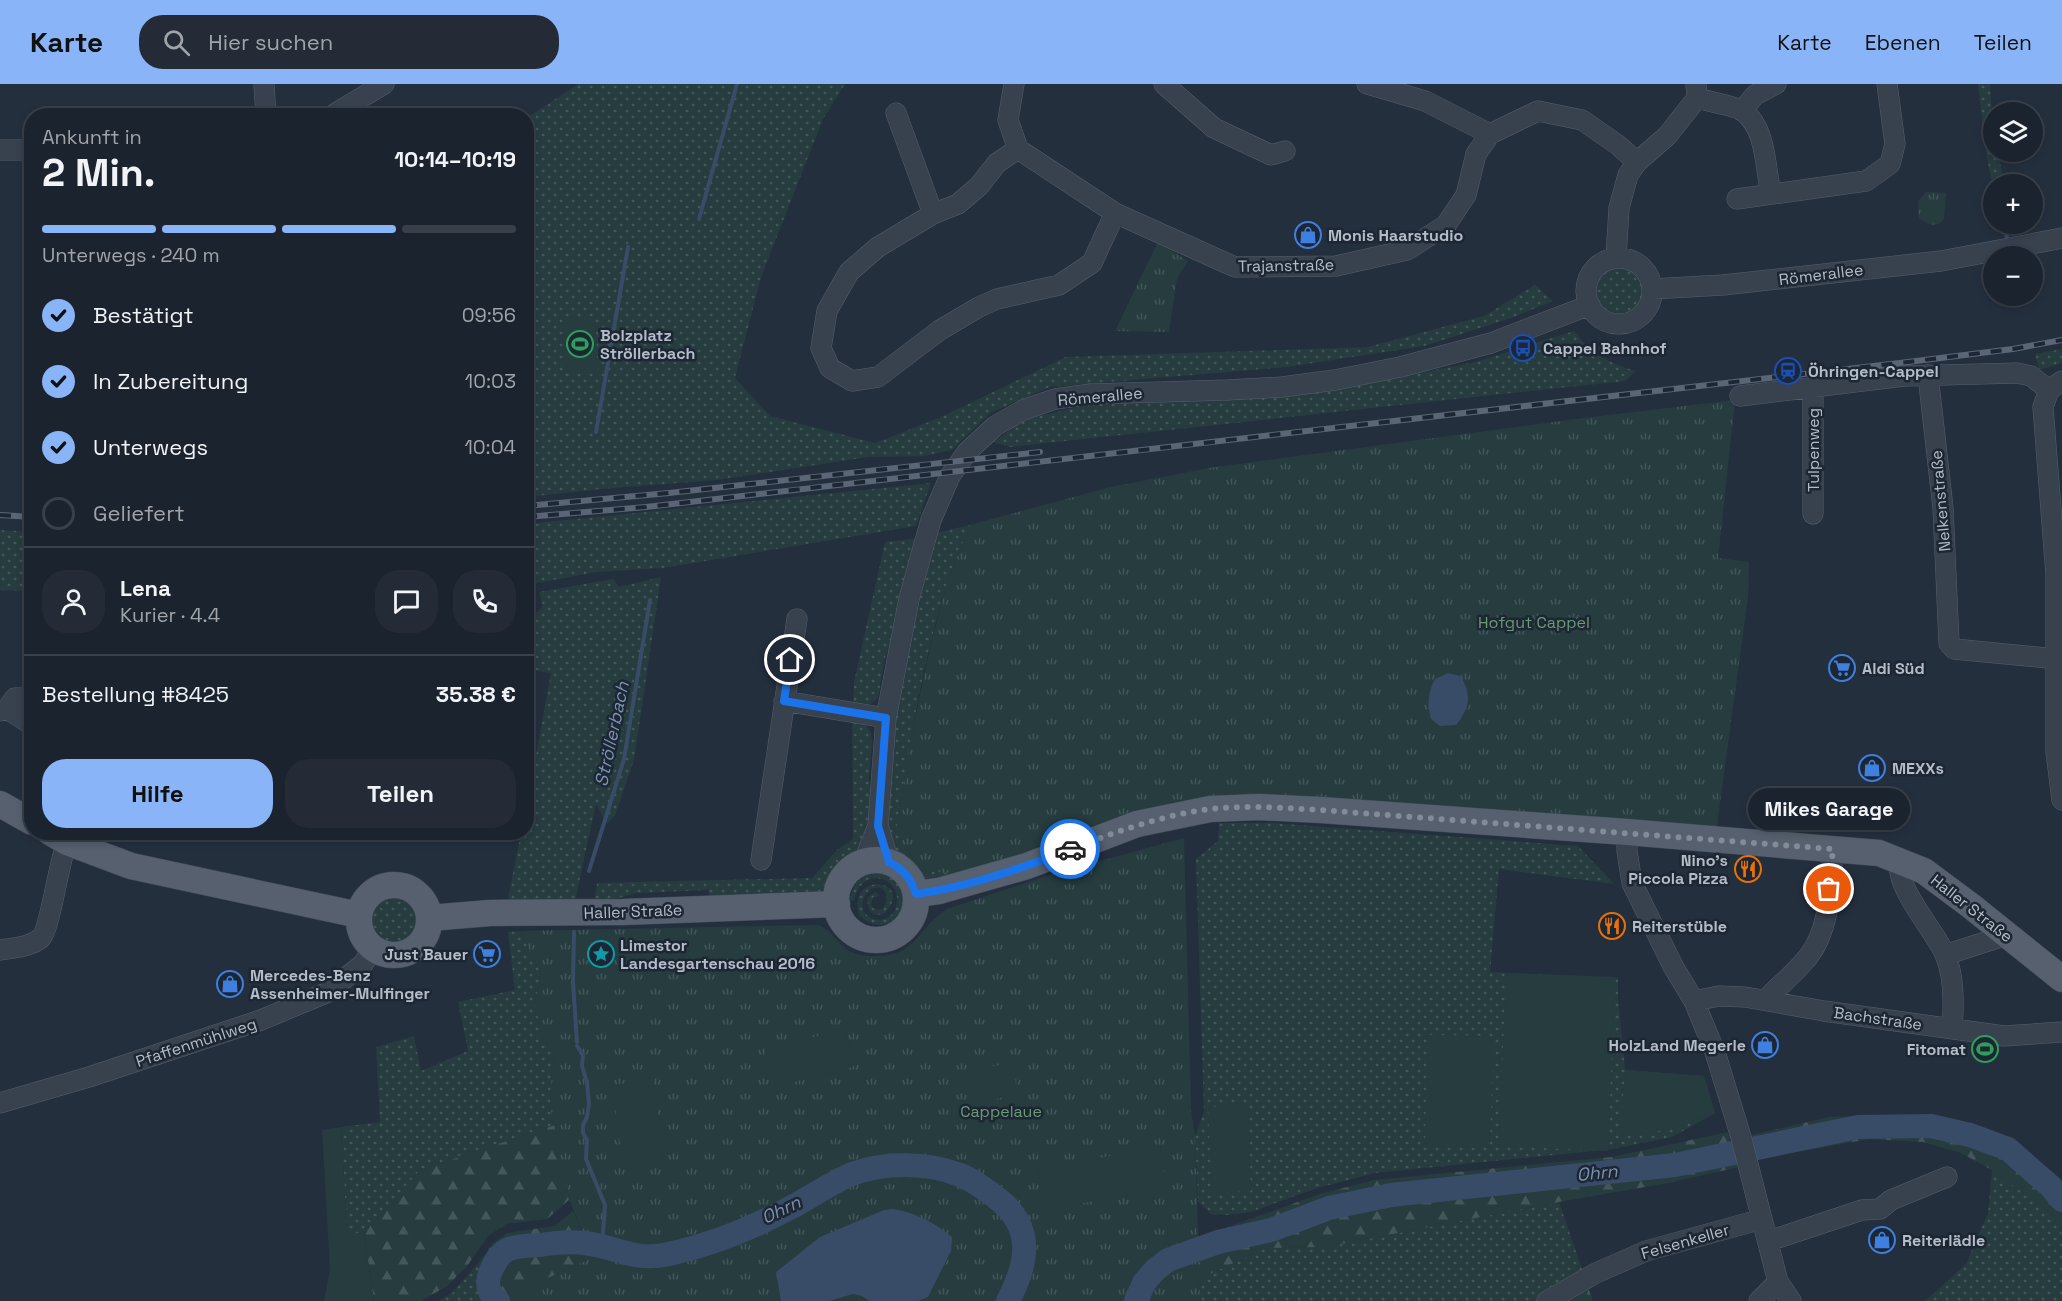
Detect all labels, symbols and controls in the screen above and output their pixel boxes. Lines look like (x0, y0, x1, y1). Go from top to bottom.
search box (139, 15, 559, 69)
text: Karte (30, 24, 103, 60)
icon: search (160, 26, 193, 59)
text: Hier suchen (208, 28, 333, 56)
text: Karte (1777, 29, 1832, 56)
text: Ebenen (1865, 29, 1941, 56)
text: Teilen (1974, 29, 2032, 56)
map controls (1983, 102, 2043, 306)
button: layers (1983, 102, 2043, 162)
text: Ankunft in (42, 124, 142, 150)
text: 10:14–10:19 (394, 145, 516, 173)
text: 2 Min. (42, 148, 156, 197)
button: + (1983, 174, 2043, 234)
shop icon: Monis Haarstudio (1293, 220, 1323, 250)
place label: Monis Haarstudio (1328, 225, 1463, 246)
text: Unterwegs · 240 m (42, 242, 220, 268)
button: − (1983, 246, 2043, 306)
street label: Trajanstraße (1238, 254, 1334, 277)
street label: Römerallee (1778, 259, 1865, 290)
icon: check (42, 299, 75, 332)
text: Bestätigt (93, 301, 194, 329)
text: 09:56 (462, 302, 516, 328)
place label: Bolzplatz Ströllerbach (600, 325, 695, 364)
sports icon: Bolzplatz Ströllerbach (565, 329, 595, 359)
bus stop icon: Cappel Bahnhof (1508, 333, 1538, 363)
place label: Cappel Bahnhof (1543, 338, 1666, 359)
station icon: Öhringen-Cappel (1773, 356, 1803, 386)
place label: Öhringen-Cappel (1808, 361, 1939, 382)
icon: check (42, 365, 75, 398)
text: In Zubereitung (93, 367, 248, 395)
text: 10:03 (465, 368, 516, 394)
street label: Römerallee (1057, 382, 1143, 411)
street label: Tulpenweg (1803, 408, 1824, 492)
icon: check (42, 431, 75, 464)
text: Unterwegs (93, 433, 208, 461)
text: 10:04 (464, 434, 516, 460)
street label: Nelkenstraße (1926, 449, 1955, 552)
text: Geliefert (93, 499, 185, 527)
button: person (42, 570, 105, 633)
button: chat (375, 570, 438, 633)
button: phone (453, 570, 516, 633)
text: Lena (120, 574, 171, 602)
text: Kurier · 4.4 (120, 602, 220, 628)
park label: Hofgut Cappel (1478, 612, 1590, 633)
pin (764, 634, 815, 685)
icon: home (773, 643, 806, 676)
supermarket icon: Aldi Süd (1827, 653, 1857, 683)
place label: Aldi Süd (1862, 658, 1925, 679)
water label: Ströllerbach (589, 678, 634, 788)
text: Bestellung #8425 (42, 680, 229, 708)
text: 35.38 € (436, 680, 516, 708)
shop icon: MEXXs (1857, 753, 1887, 783)
place label: MEXXs (1892, 758, 1944, 779)
button: Hilfe (42, 759, 273, 828)
button: Teilen (285, 759, 516, 828)
callout: Mikes Garage (1748, 787, 1910, 829)
text: Mikes Garage (1765, 796, 1893, 822)
courier (1040, 819, 1100, 879)
icon: car (1054, 833, 1087, 866)
place label: Nino's Piccola Pizza (1628, 850, 1728, 889)
restaurant icon: Nino's Piccola Pizza (1733, 854, 1763, 884)
pin (1803, 863, 1854, 914)
street label: Haller Straße (1926, 870, 2017, 947)
icon: bag (1812, 872, 1845, 905)
street label: Haller Straße (583, 899, 683, 924)
restaurant icon: Reiterstüble (1597, 911, 1627, 941)
place label: Reiterstüble (1632, 916, 1727, 937)
place label: Limestor Landesgartenschau 2016 (620, 935, 815, 974)
supermarket icon: Just Bauer (472, 939, 502, 969)
place icon: Limestor Landesgartenschau 2016 (586, 939, 616, 969)
place label: Just Bauer (384, 944, 468, 965)
place label: Mercedes-Benz Assenheimer-Mulfinger (250, 965, 430, 1004)
shop icon: Mercedes-Benz Assenheimer-Mulfinger (215, 969, 245, 999)
street label: Bachstraße (1832, 1002, 1923, 1035)
street label: Pfaffenmühlweg (133, 1013, 259, 1072)
shop icon: HolzLand Megerle (1750, 1030, 1780, 1060)
sports icon: Fitomat (1970, 1034, 2000, 1064)
place label: HolzLand Megerle (1609, 1035, 1746, 1056)
place label: Fitomat (1907, 1039, 1966, 1060)
park label: Cappelaue (960, 1101, 1042, 1122)
water label: Ohrn (1575, 1159, 1619, 1186)
water label: Ohrn (757, 1190, 805, 1229)
street label: Felsenkeller (1639, 1219, 1732, 1264)
shop icon: Reiterlädle (1867, 1225, 1897, 1255)
place label: Reiterlädle (1902, 1230, 1985, 1251)

